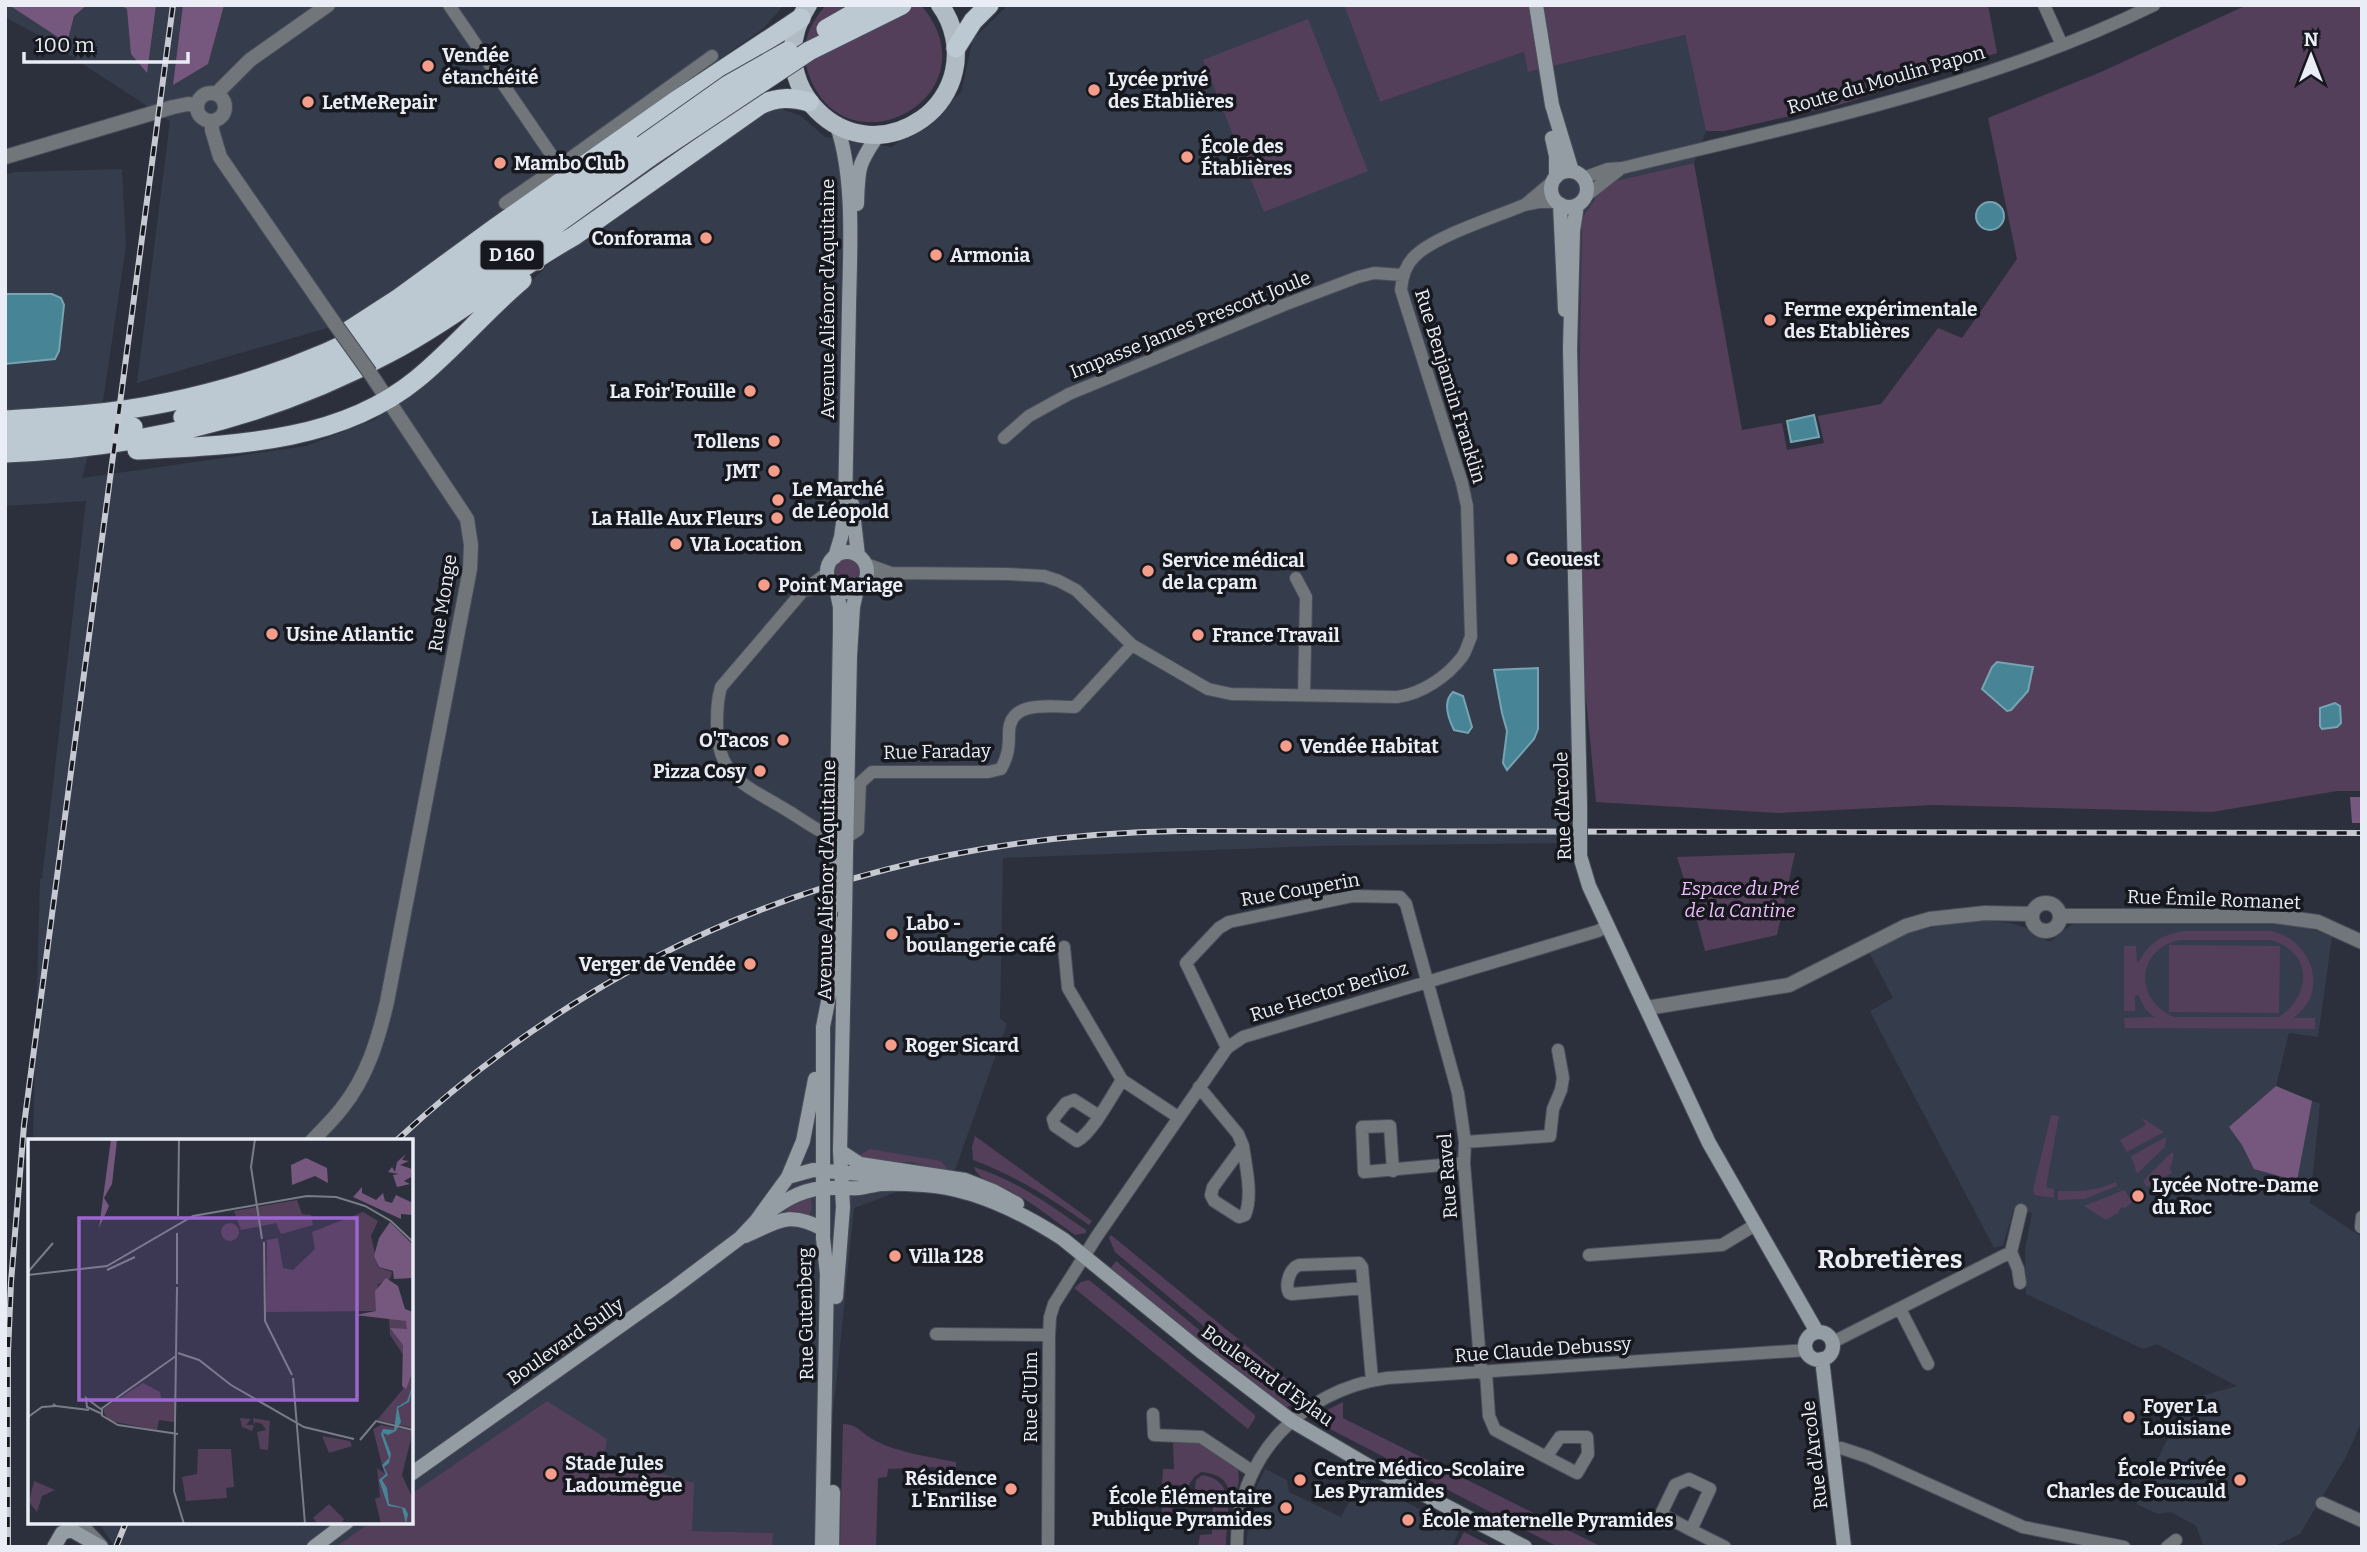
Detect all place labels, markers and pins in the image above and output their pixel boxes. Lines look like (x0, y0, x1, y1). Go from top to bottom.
place label: Vendée étanchéité (442, 44, 539, 89)
marker: Vendée étanchéité (420, 58, 436, 74)
place label: Lycée privé des Etablières (1108, 68, 1234, 113)
marker: Lycée privé des Etablières (1086, 82, 1102, 98)
place label: LetMeRepair (322, 91, 437, 114)
marker: LetMeRepair (300, 94, 316, 110)
place label: École des Établières (1201, 133, 1292, 180)
marker: École des Établières (1179, 149, 1195, 165)
place label: Mambo Club (514, 152, 625, 175)
marker: Mambo Club (492, 155, 508, 171)
place label: Conforama (591, 227, 692, 250)
marker: Conforama (698, 230, 714, 246)
place label: Armonia (950, 244, 1030, 267)
marker: Armonia (928, 247, 944, 263)
place label: Ferme expérimentale des Etablières (1784, 298, 1978, 343)
marker: Ferme expérimentale des Etablières (1762, 312, 1778, 328)
place label: La Foir'Fouille (610, 380, 736, 403)
marker: La Foir'Fouille (742, 383, 758, 399)
place label: Tollens (694, 430, 760, 453)
marker: Tollens (766, 433, 782, 449)
place label: JMT (725, 460, 760, 483)
marker: JMT (766, 463, 782, 479)
place label: Le Marché de Léopold (792, 478, 890, 523)
marker: Le Marché de Léopold (770, 492, 786, 508)
place label: La Halle Aux Fleurs (591, 507, 763, 530)
marker: La Halle Aux Fleurs (769, 510, 785, 526)
place label: VIa Location (690, 533, 803, 556)
marker: VIa Location (668, 536, 684, 552)
place label: Geouest (1526, 548, 1601, 571)
place label: Service médical de la cpam (1162, 549, 1305, 594)
marker: Geouest (1504, 551, 1520, 567)
marker: Service médical de la cpam (1140, 563, 1156, 579)
place label: Point Mariage (778, 574, 903, 597)
marker: Point Mariage (756, 577, 772, 593)
place label: Usine Atlantic (286, 623, 414, 646)
place label: France Travail (1212, 624, 1340, 647)
marker: Usine Atlantic (264, 626, 280, 642)
marker: France Travail (1190, 627, 1206, 643)
place label: O'Tacos (699, 729, 769, 752)
marker: O'Tacos (775, 732, 791, 748)
place label: Vendée Habitat (1300, 735, 1439, 758)
marker: Vendée Habitat (1278, 738, 1294, 754)
place label: Pizza Cosy (653, 760, 746, 783)
marker: Pizza Cosy (752, 763, 768, 779)
place label: Labo - boulangerie café (906, 912, 1056, 957)
marker: Labo - boulangerie café (884, 926, 900, 942)
place label: Verger de Vendée (579, 953, 736, 976)
marker: Verger de Vendée (742, 956, 758, 972)
place label: Roger Sicard (905, 1034, 1019, 1057)
marker: Roger Sicard (883, 1037, 899, 1053)
place label: Lycée Notre-Dame du Roc (2152, 1174, 2319, 1219)
marker: Lycée Notre-Dame du Roc (2130, 1188, 2146, 1204)
place label: Villa 128 (909, 1245, 984, 1268)
marker: Villa 128 (887, 1248, 903, 1264)
place label: Foyer La Louisiane (2143, 1395, 2231, 1440)
marker: Foyer La Louisiane (2121, 1409, 2137, 1425)
place label: Stade Jules Ladoumègue (565, 1452, 683, 1497)
place label: École Privée Charles de Foucauld (2046, 1456, 2227, 1503)
place label: Centre Médico-Scolaire Les Pyramides (1314, 1458, 1525, 1503)
marker: Stade Jules Ladoumègue (543, 1466, 559, 1482)
place label: Résidence L'Enrilise (905, 1467, 997, 1512)
marker: Centre Médico-Scolaire Les Pyramides (1292, 1472, 1308, 1488)
marker: École Privée Charles de Foucauld (2232, 1472, 2248, 1488)
marker: Résidence L'Enrilise (1003, 1481, 1019, 1497)
place label: École Élémentaire Publique Pyramides (1092, 1484, 1272, 1531)
marker: École Élémentaire Publique Pyramides (1278, 1500, 1294, 1516)
place label: École maternelle Pyramides (1422, 1507, 1674, 1532)
marker: École maternelle Pyramides (1400, 1512, 1416, 1528)

